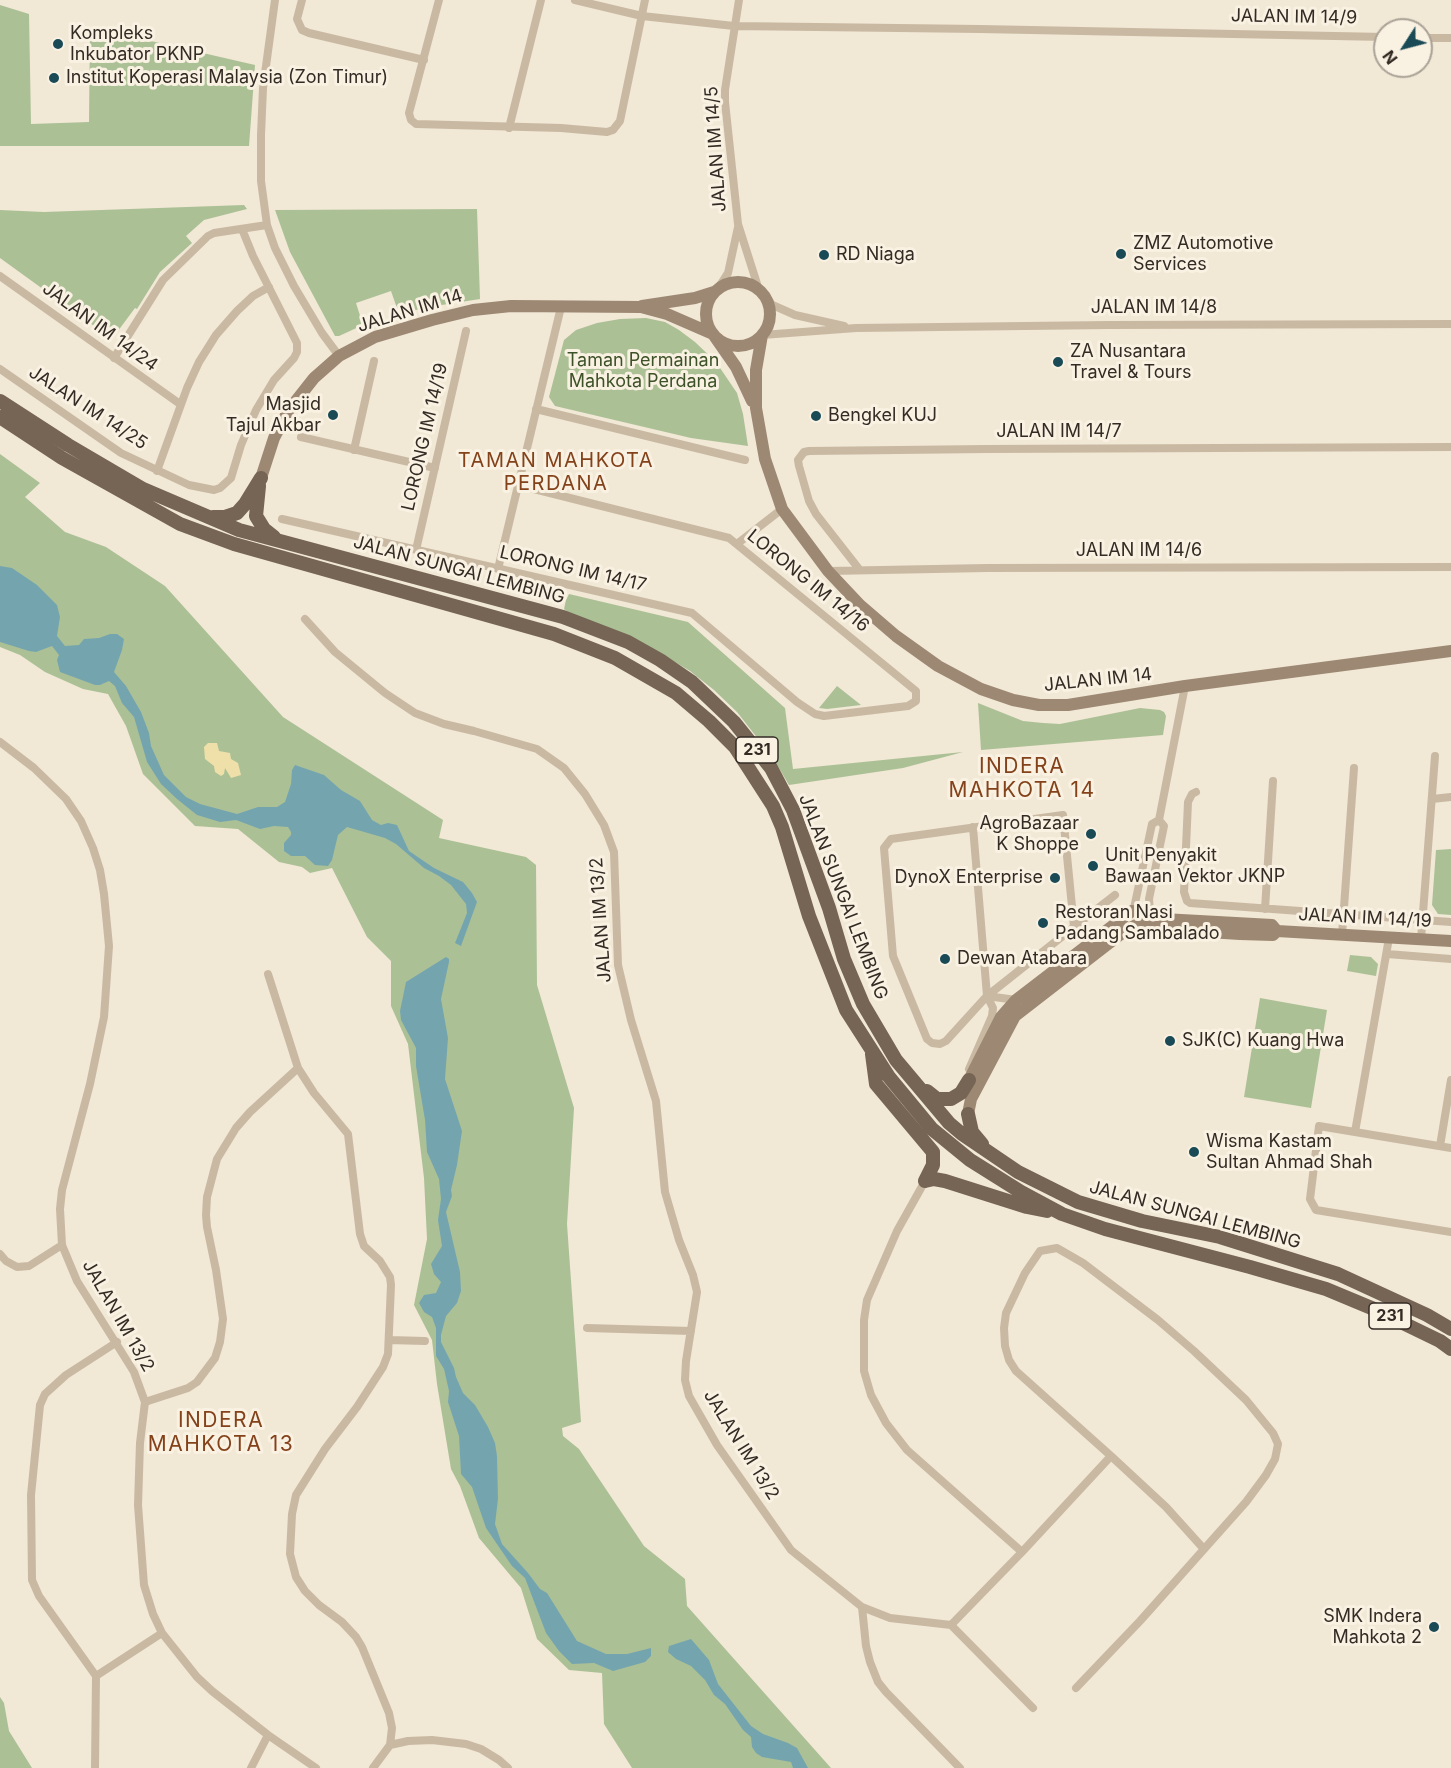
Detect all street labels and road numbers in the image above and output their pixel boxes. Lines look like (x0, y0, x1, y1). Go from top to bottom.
street label: JALAN IM 14/9 (1231, 5, 1357, 29)
street label: JALAN IM 14/5 (701, 85, 731, 213)
street label: JALAN IM 14/24 (38, 278, 162, 376)
street label: JALAN IM 14 (355, 285, 465, 337)
street label: JALAN IM 14/8 (1091, 297, 1217, 319)
street label: LORONG IM 14/19 (398, 361, 452, 513)
street label: JALAN IM 14/25 (25, 362, 151, 454)
street label: JALAN IM 14/7 (996, 421, 1122, 443)
street label: LORONG IM 14/16 (743, 525, 873, 637)
street label: JALAN SUNGAI LEMBING (351, 531, 567, 609)
street label: JALAN IM 14/6 (1076, 540, 1202, 562)
street label: LORONG IM 14/17 (498, 542, 648, 596)
street label: JALAN IM 14 (1043, 664, 1153, 696)
road number: 231 (736, 737, 778, 763)
street label: JALAN SUNGAI LEMBING (794, 791, 892, 1003)
street label: JALAN IM 13/2 (586, 857, 616, 983)
street label: JALAN IM 14/19 (1298, 904, 1432, 932)
street label: JALAN SUNGAI LEMBING (1087, 1176, 1303, 1254)
street label: JALAN IM 13/2 (77, 1256, 159, 1376)
road number: 231 (1369, 1303, 1411, 1329)
street label: JALAN IM 13/2 (699, 1386, 783, 1504)

